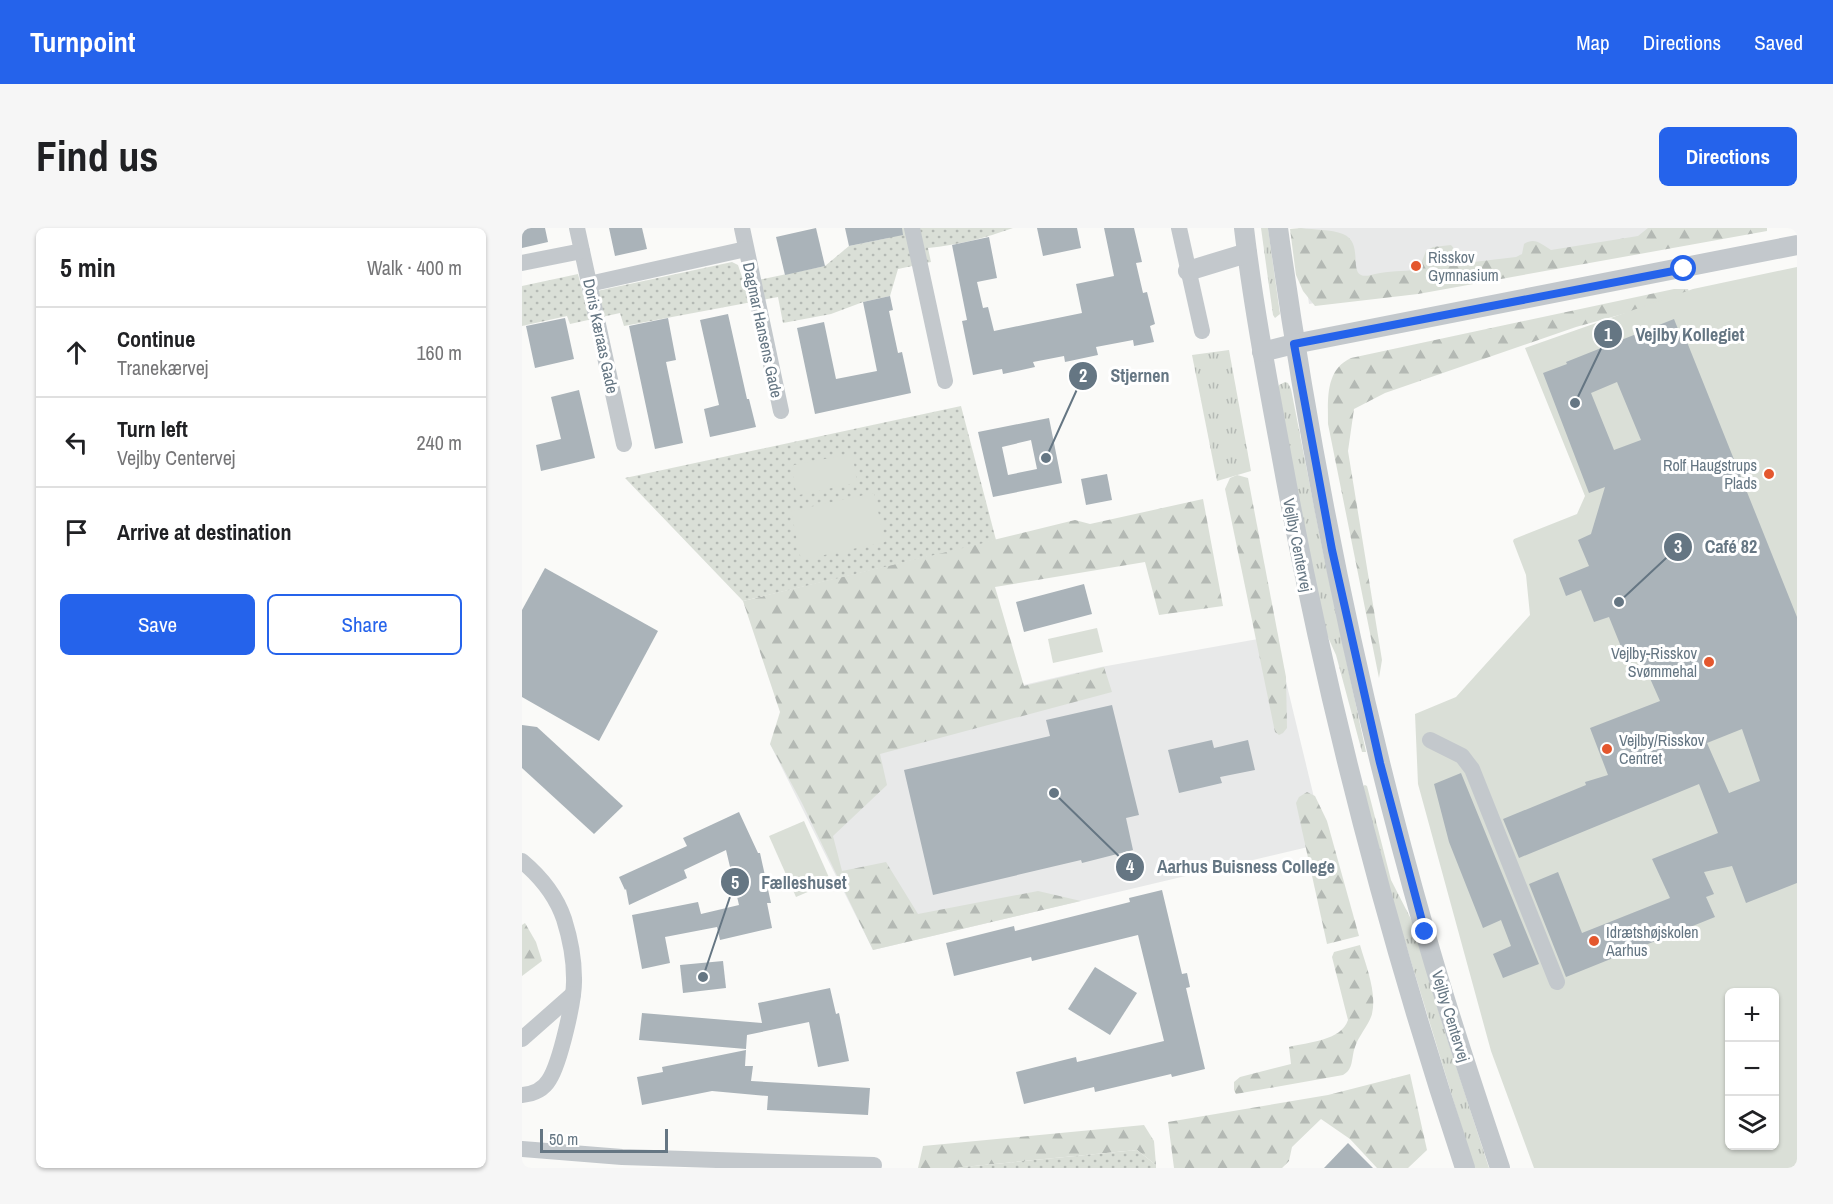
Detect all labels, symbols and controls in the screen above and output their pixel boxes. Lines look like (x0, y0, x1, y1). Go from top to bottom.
text: Turnpoint (30, 23, 135, 61)
text: Map (1576, 28, 1610, 57)
text: Directions (1643, 28, 1721, 57)
text: Saved (1754, 28, 1803, 57)
button: Directions (1659, 127, 1797, 186)
text: Find us (36, 128, 158, 184)
place label: Risskov Gymnasium (1428, 246, 1499, 286)
text: 5 min (60, 250, 116, 285)
text: Walk · 400 m (367, 254, 462, 281)
route start (1670, 255, 1696, 281)
marker: Risskov Gymnasium (1409, 259, 1423, 273)
street label: Dagmar Hansens Gade (738, 260, 788, 400)
street label: Doris Kæraas Gade (578, 277, 624, 395)
callout: Vejlby Kollegiet (1593, 316, 1756, 352)
text: 1 (1604, 322, 1613, 347)
text: Vejlby Kollegiet (1636, 322, 1745, 347)
text: Continue (117, 324, 195, 354)
icon: ahead (60, 336, 93, 369)
text: 160 m (416, 339, 462, 366)
text: Tranekærvej (117, 354, 208, 381)
callout: Stjernen (1068, 358, 1181, 394)
text: 2 (1079, 363, 1087, 388)
text: Stjernen (1110, 363, 1170, 388)
text: Turn left (117, 414, 188, 444)
icon: left (60, 426, 93, 459)
text: 240 m (416, 429, 462, 456)
text: Vejlby Centervej (117, 444, 236, 471)
place label: Rolf Haugstrups Plads (1663, 454, 1757, 494)
marker: Rolf Haugstrups Plads (1762, 467, 1776, 481)
street label: Vejlby Centervej (1278, 496, 1318, 594)
icon: arrive (60, 516, 93, 549)
text: Arrive at destination (117, 517, 291, 547)
callout: Café 82 (1663, 529, 1769, 565)
text: 3 (1674, 534, 1682, 559)
text: Café 82 (1705, 534, 1757, 559)
button: Save (60, 594, 255, 655)
button: Share (267, 594, 462, 655)
place label: Vejlby-Risskov Svømmehal (1611, 642, 1697, 682)
marker: Vejlby-Risskov Svømmehal (1702, 655, 1716, 669)
place label: Vejlby/Risskov Centret (1619, 729, 1705, 769)
marker: Vejlby/Risskov Centret (1600, 742, 1614, 756)
callout: Aarhus Buisness College (1115, 849, 1347, 885)
text: 4 (1126, 854, 1135, 879)
text: Aarhus Buisness College (1157, 854, 1335, 879)
callout: Fælleshuset (720, 864, 859, 900)
text: 5 (731, 870, 739, 895)
text: Fælleshuset (761, 870, 847, 895)
route end (1411, 918, 1437, 944)
place label: Idrætshøjskolen Aarhus (1605, 921, 1699, 961)
marker: Idrætshøjskolen Aarhus (1587, 934, 1601, 948)
street label: Vejlby Centervej (1427, 967, 1475, 1065)
map controls (1725, 988, 1779, 1150)
button: + (1725, 988, 1779, 1042)
button: − (1725, 1042, 1779, 1096)
button: layers (1725, 1096, 1779, 1150)
scale bar (540, 1126, 668, 1154)
text: 50 m (549, 1128, 578, 1150)

